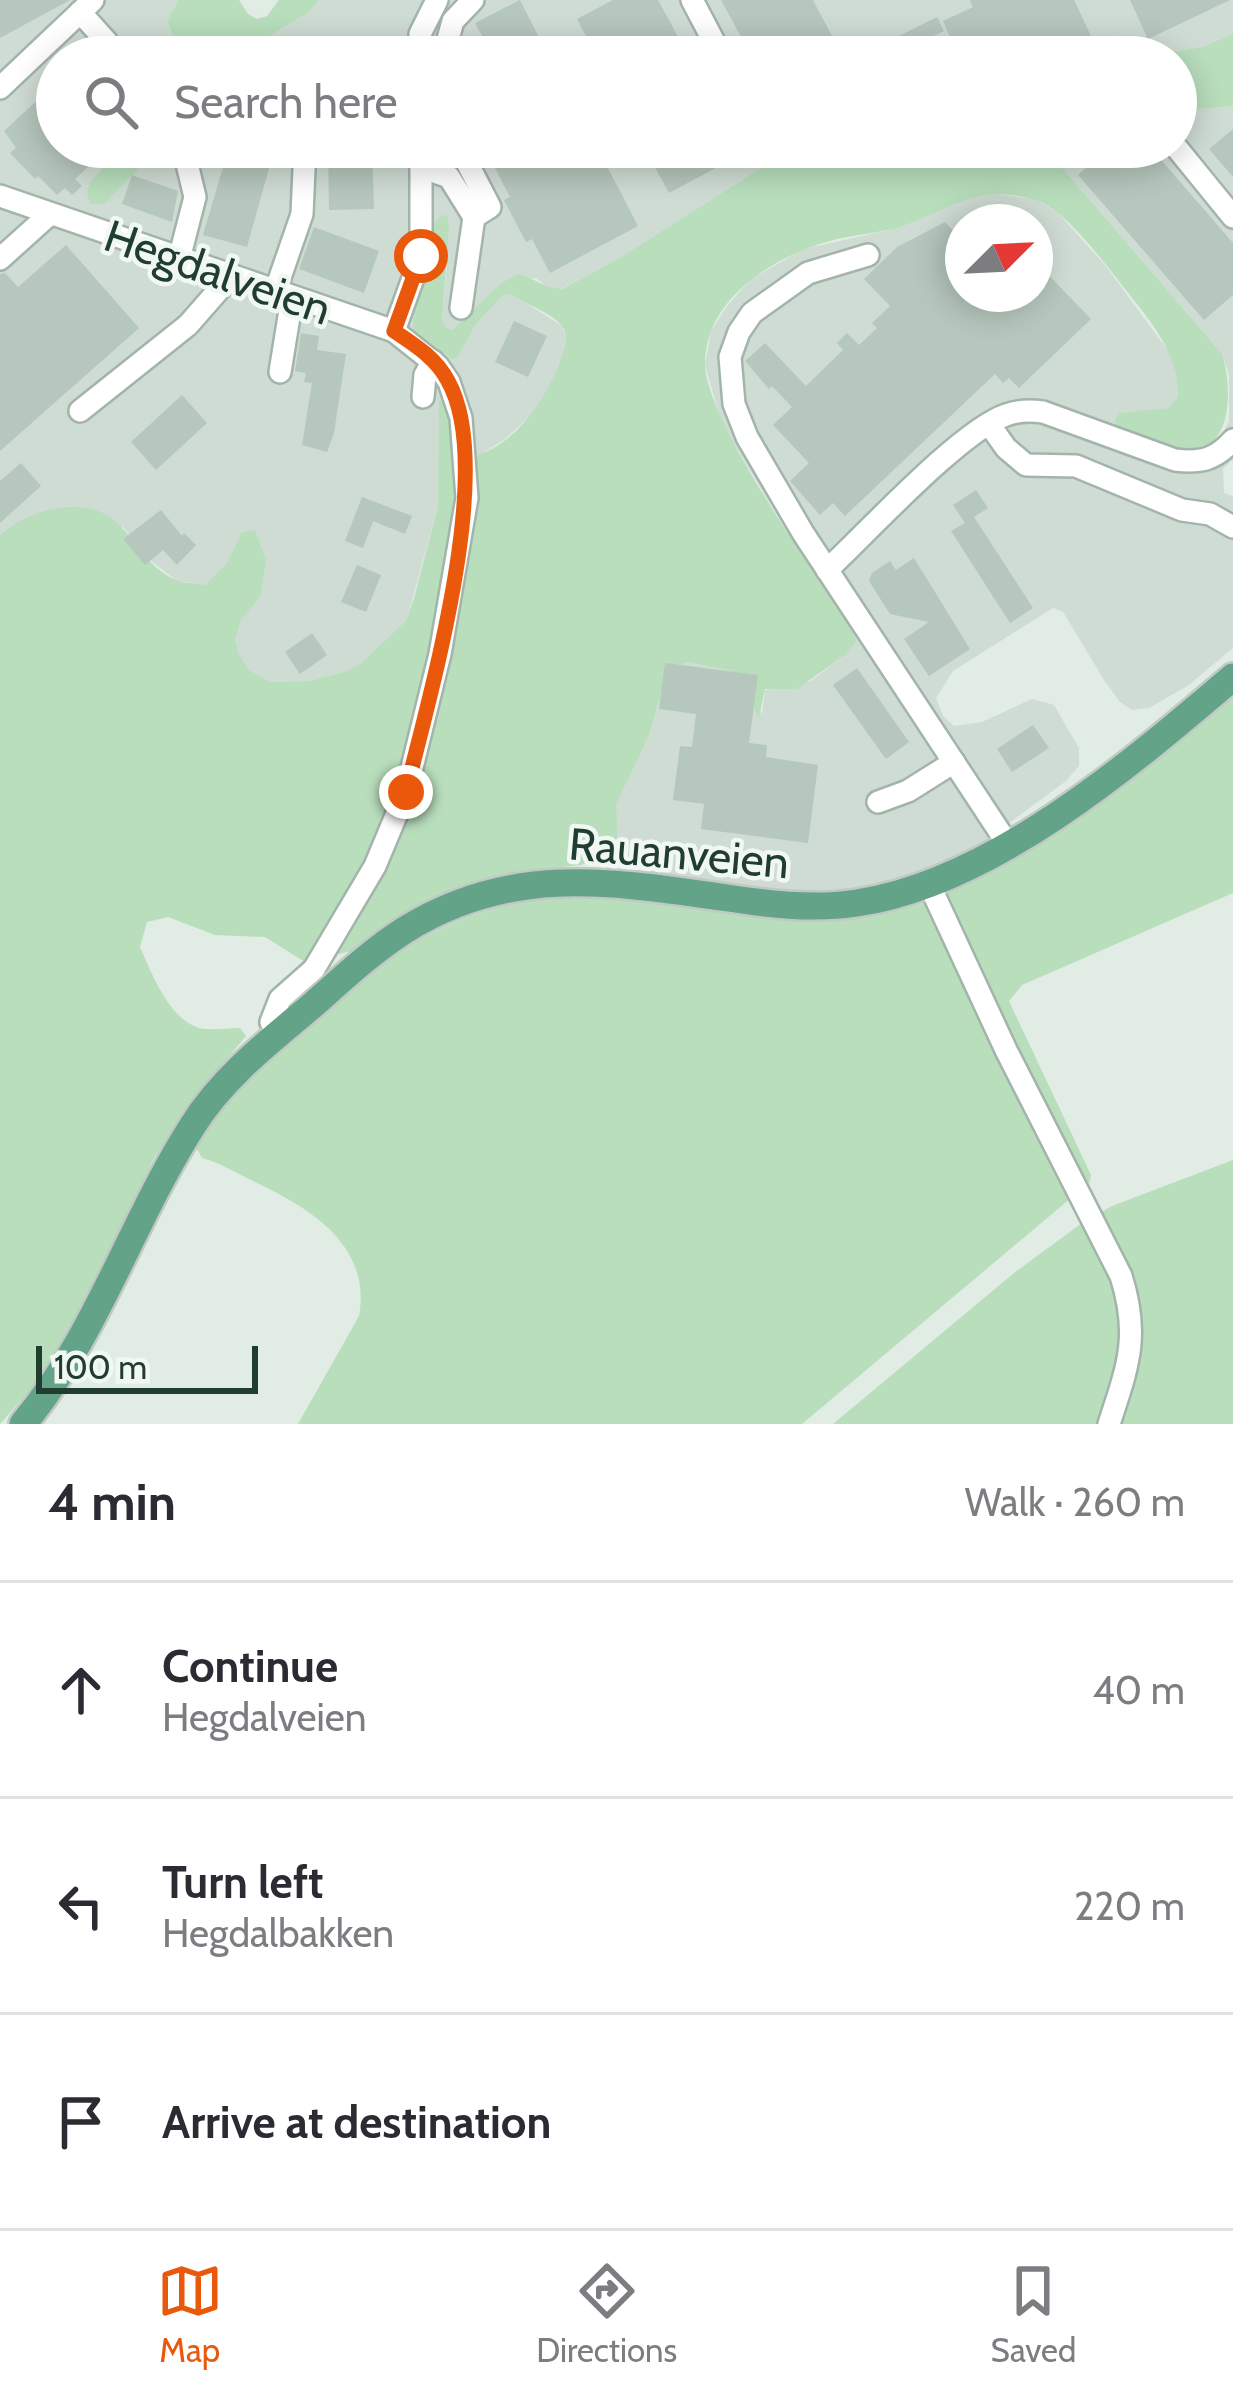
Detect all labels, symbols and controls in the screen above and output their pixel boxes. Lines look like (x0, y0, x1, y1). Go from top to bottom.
search box (36, 36, 1197, 168)
icon: search (78, 69, 144, 135)
text: Search here (174, 75, 398, 129)
north arrow (945, 204, 1053, 312)
street label: Hegdalveien (98, 208, 338, 336)
route start (394, 229, 448, 283)
route end (379, 765, 433, 819)
street label: Rauanveien (567, 816, 791, 890)
scale bar (36, 1340, 258, 1393)
text: 100 m (54, 1347, 147, 1387)
text: 4 min (48, 1471, 176, 1533)
text: Walk · 260 m (965, 1478, 1185, 1526)
text: Continue (162, 1639, 338, 1693)
icon: ahead (48, 1657, 114, 1723)
text: 40 m (1092, 1666, 1185, 1714)
text: Hegdalveien (162, 1693, 367, 1741)
text: Turn left (162, 1855, 324, 1909)
icon: left (48, 1873, 114, 1939)
text: 220 m (1074, 1882, 1185, 1930)
text: Hegdalbakken (162, 1909, 394, 1957)
icon: arrive (48, 2089, 114, 2155)
text: Arrive at destination (162, 2095, 551, 2149)
tab: Map (157, 2258, 223, 2370)
tab: Directions (536, 2258, 677, 2370)
tab: Saved (991, 2258, 1076, 2370)

